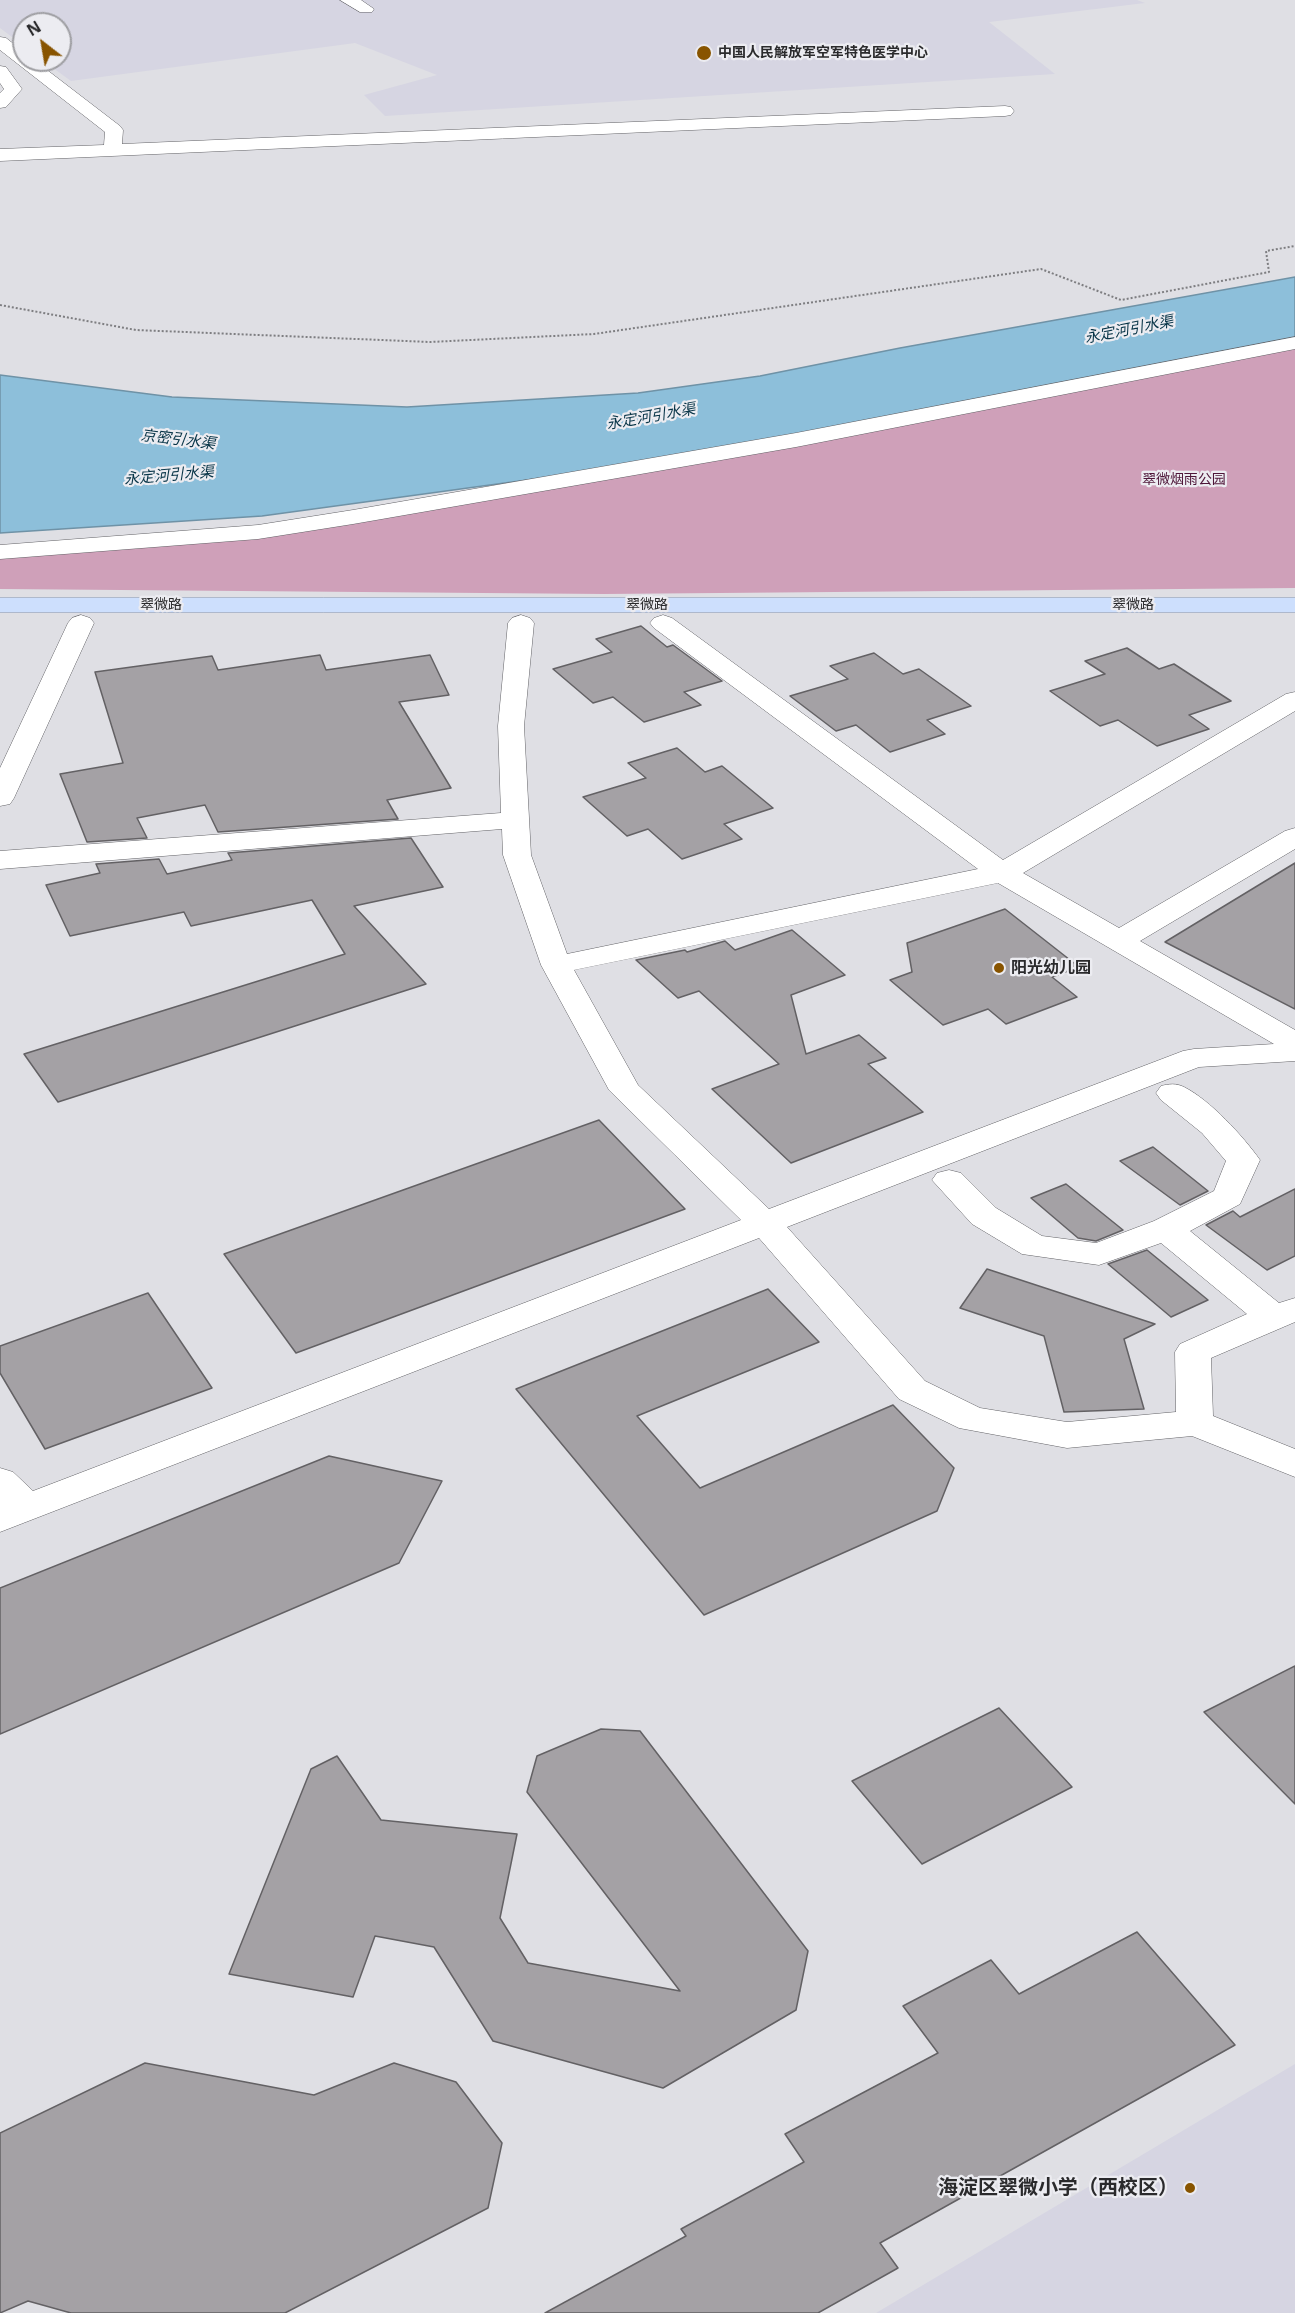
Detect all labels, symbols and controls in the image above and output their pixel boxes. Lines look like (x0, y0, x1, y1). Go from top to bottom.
north arrow (12, 12, 72, 72)
text: N (23, 16, 45, 41)
marker: 中国人民解放军空军特色医学中心 (695, 44, 713, 62)
place label: 中国人民解放军空军特色医学中心 (718, 45, 928, 61)
water label: 永定河引水渠 (1083, 313, 1175, 347)
water label: 永定河引水渠 (605, 400, 697, 434)
water label: 京密引水渠 (140, 426, 216, 454)
water label: 永定河引水渠 (123, 463, 215, 489)
park label: 翠微烟雨公园 (1142, 472, 1226, 488)
street label: 翠微路 (140, 597, 182, 613)
street label: 翠微路 (626, 597, 668, 613)
street label: 翠微路 (1112, 597, 1154, 613)
place label: 阳光幼儿园 (1011, 958, 1091, 978)
marker: 阳光幼儿园 (992, 961, 1006, 975)
place label: 海淀区翠微小学（西校区） (938, 2176, 1178, 2200)
marker: 海淀区翠微小学（西校区） (1183, 2181, 1197, 2195)

